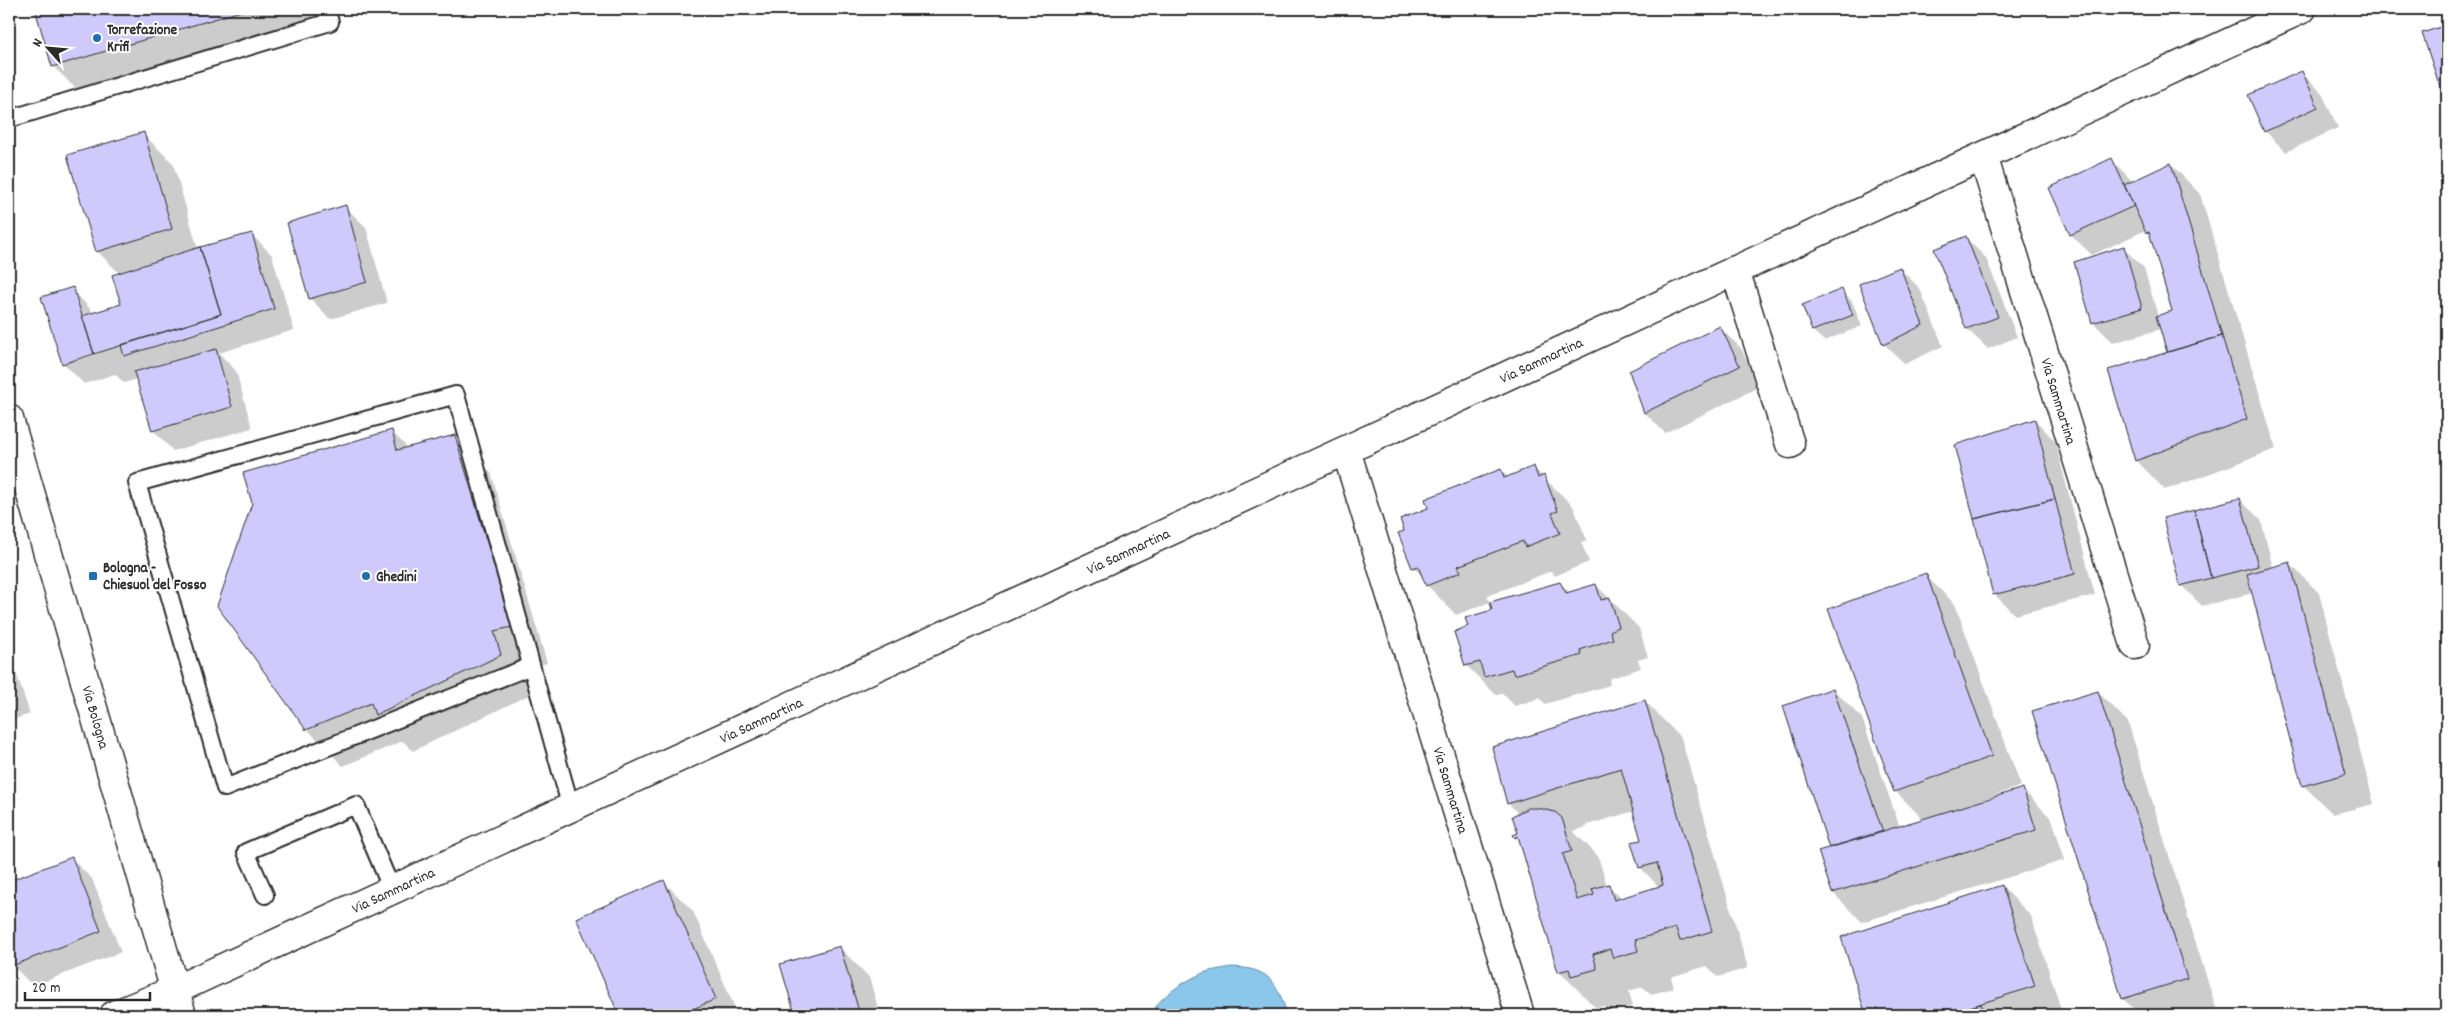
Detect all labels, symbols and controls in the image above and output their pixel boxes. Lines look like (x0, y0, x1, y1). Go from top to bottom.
place label: Torrefazione Krifi (107, 20, 177, 59)
north arrow (22, 22, 72, 72)
marker: Torrefazione Krifi (91, 32, 103, 44)
text: N (28, 35, 49, 51)
street label: Via Sammartina (1497, 333, 1588, 391)
street label: Via Sammartina (2033, 356, 2081, 449)
street label: Via Sammartina (1084, 524, 1175, 582)
place label: Bologna - Chiesuol del Fosso (103, 558, 207, 597)
place label: Ghedini (376, 567, 417, 589)
marker: Bologna - Chiesuol del Fosso (87, 570, 99, 582)
marker: Ghedini (360, 570, 372, 582)
street label: Via Bologna (75, 683, 114, 753)
street label: Via Sammartina (717, 693, 808, 751)
street label: Via Sammartina (1425, 745, 1473, 838)
street label: Via Sammartina (349, 863, 440, 921)
scale bar (25, 969, 150, 1001)
text: 20 m (32, 978, 60, 1000)

